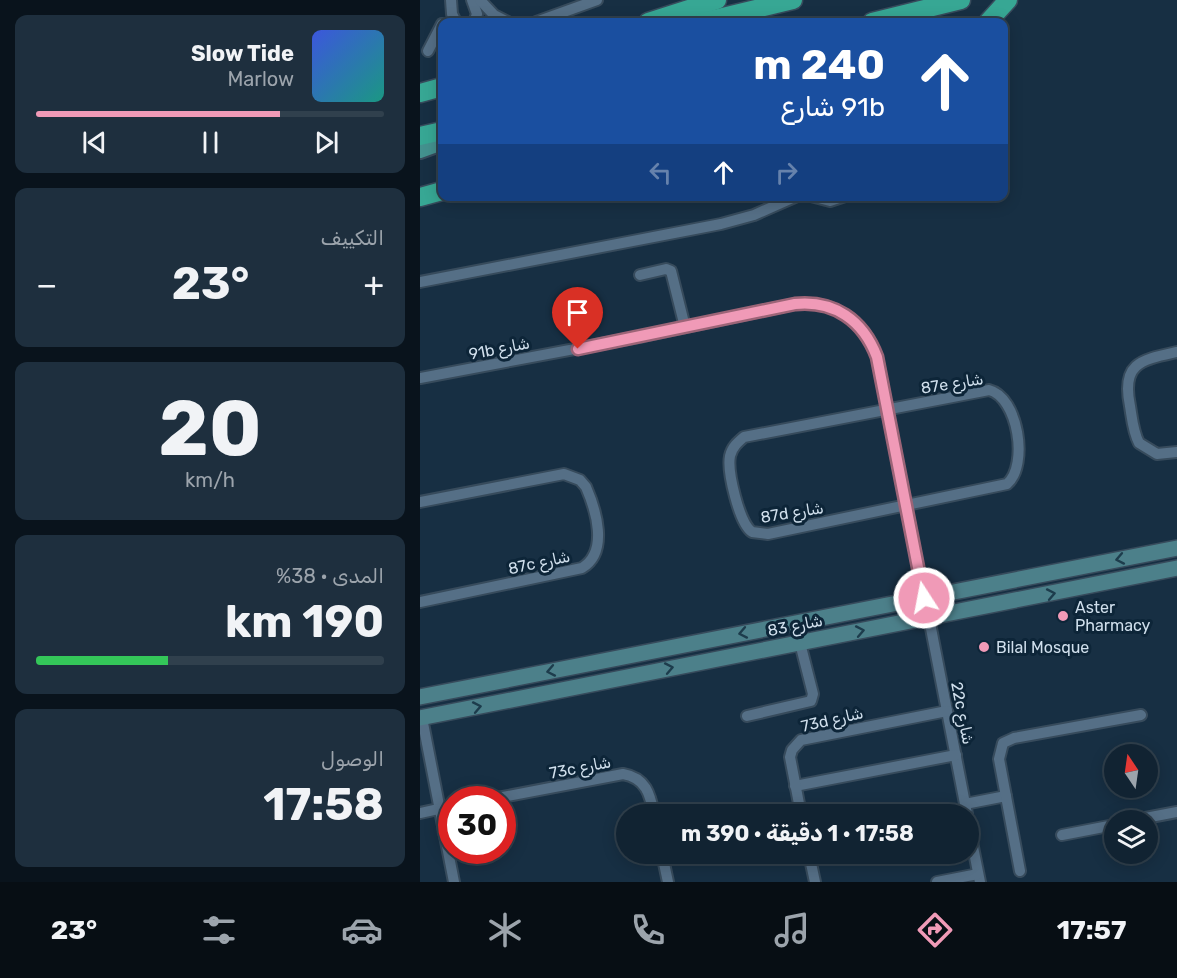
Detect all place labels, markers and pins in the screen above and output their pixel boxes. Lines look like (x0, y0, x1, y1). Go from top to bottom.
pin (552, 287, 603, 349)
place label: Aster Pharmacy (1075, 598, 1151, 635)
marker: Aster Pharmacy (1056, 609, 1070, 623)
place label: Bilal Mosque (996, 638, 1089, 657)
marker: Bilal Mosque (977, 640, 991, 654)

